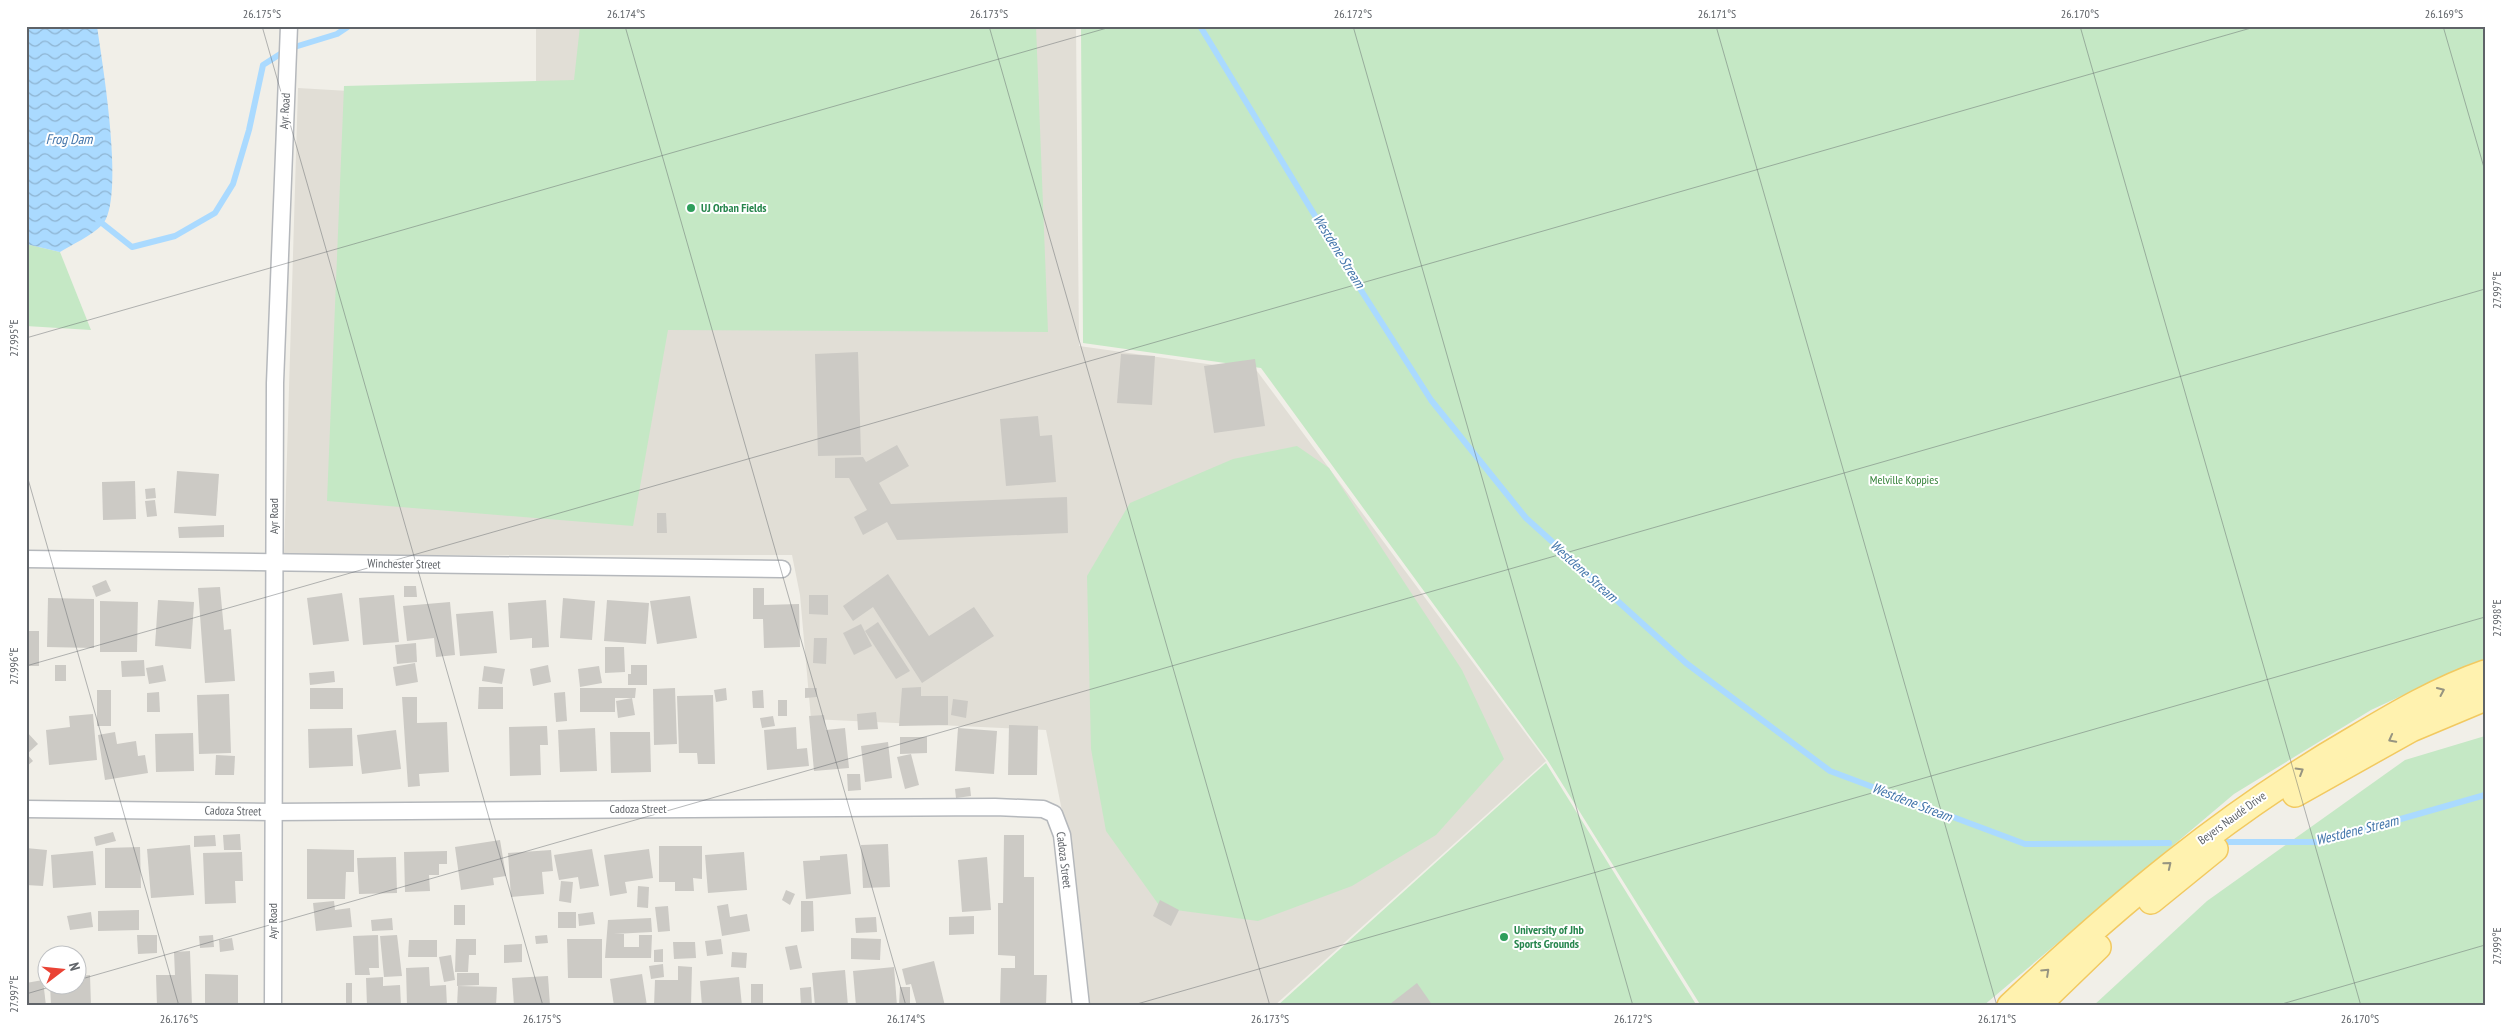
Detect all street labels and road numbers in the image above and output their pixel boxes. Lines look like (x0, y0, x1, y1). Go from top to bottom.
street label: Ayr Road (276, 93, 293, 129)
street label: Ayr Road (266, 498, 281, 534)
street label: Winchester Street (367, 555, 441, 572)
street label: Beyers Naudé Drive (2195, 788, 2269, 847)
street label: Cadoza Street (610, 801, 667, 816)
street label: Cadoza Street (204, 803, 262, 819)
street label: Cadoza Street (1054, 831, 1075, 890)
street label: Ayr Road (265, 903, 280, 939)

